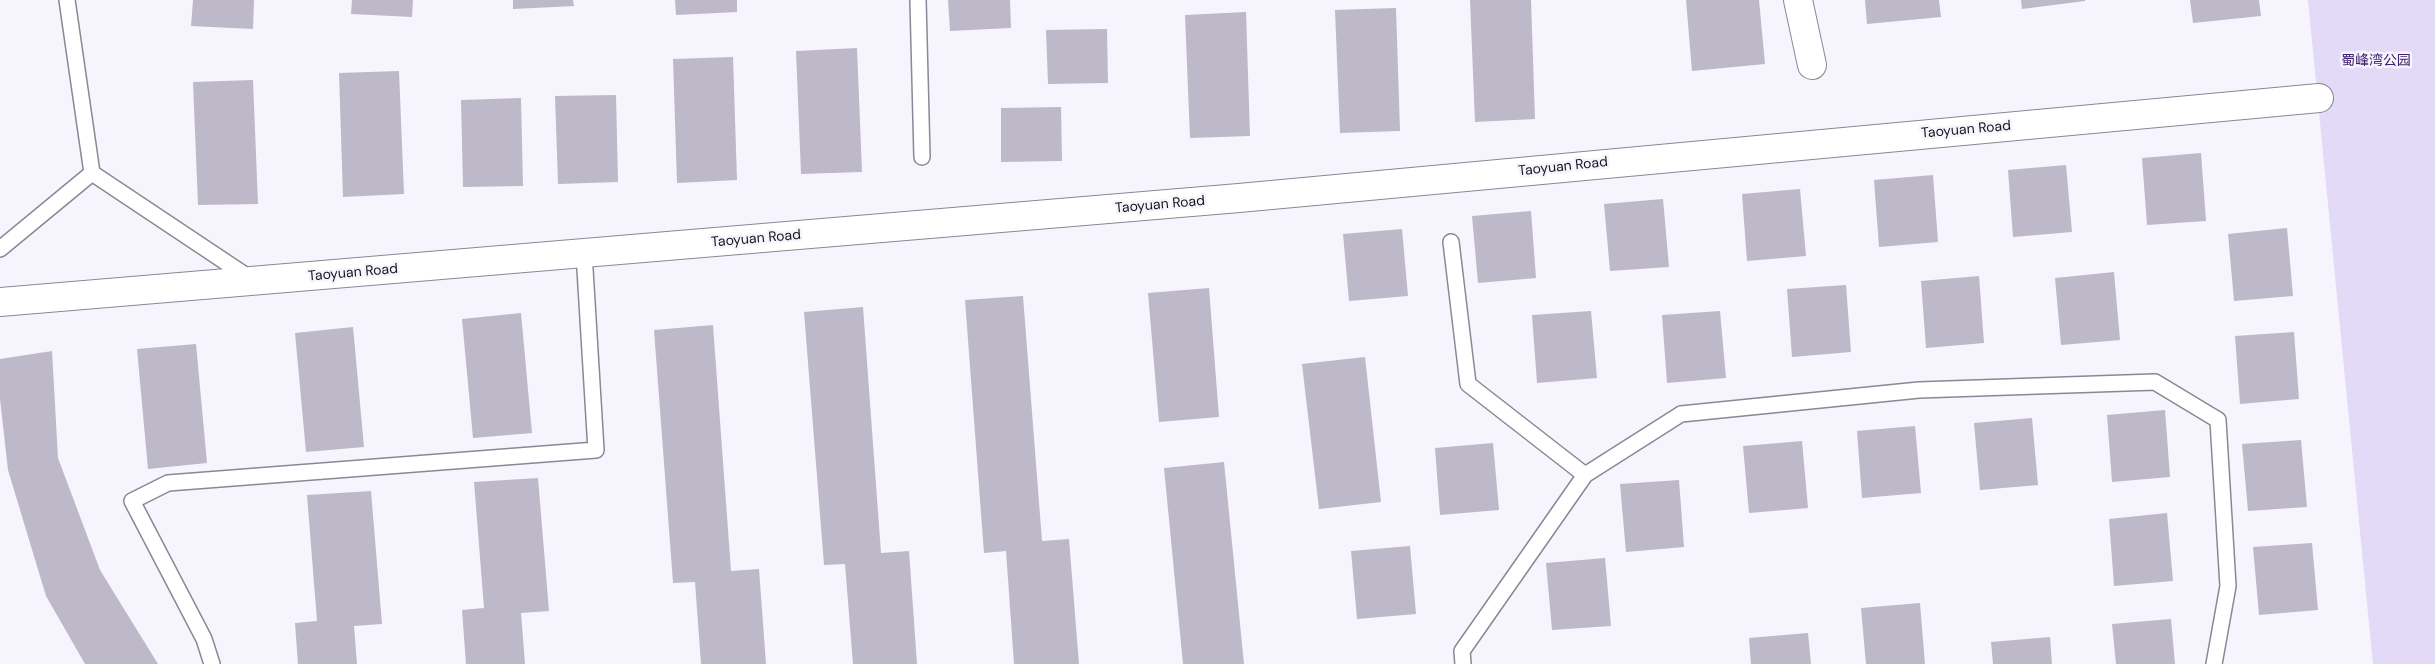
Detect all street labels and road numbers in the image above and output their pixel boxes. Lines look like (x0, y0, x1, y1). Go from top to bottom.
street label: Taoyuan Road (1920, 118, 2012, 142)
street label: Taoyuan Road (1517, 154, 1609, 180)
street label: Taoyuan Road (1114, 193, 1206, 217)
street label: Taoyuan Road (710, 227, 802, 251)
street label: Taoyuan Road (307, 261, 399, 285)

